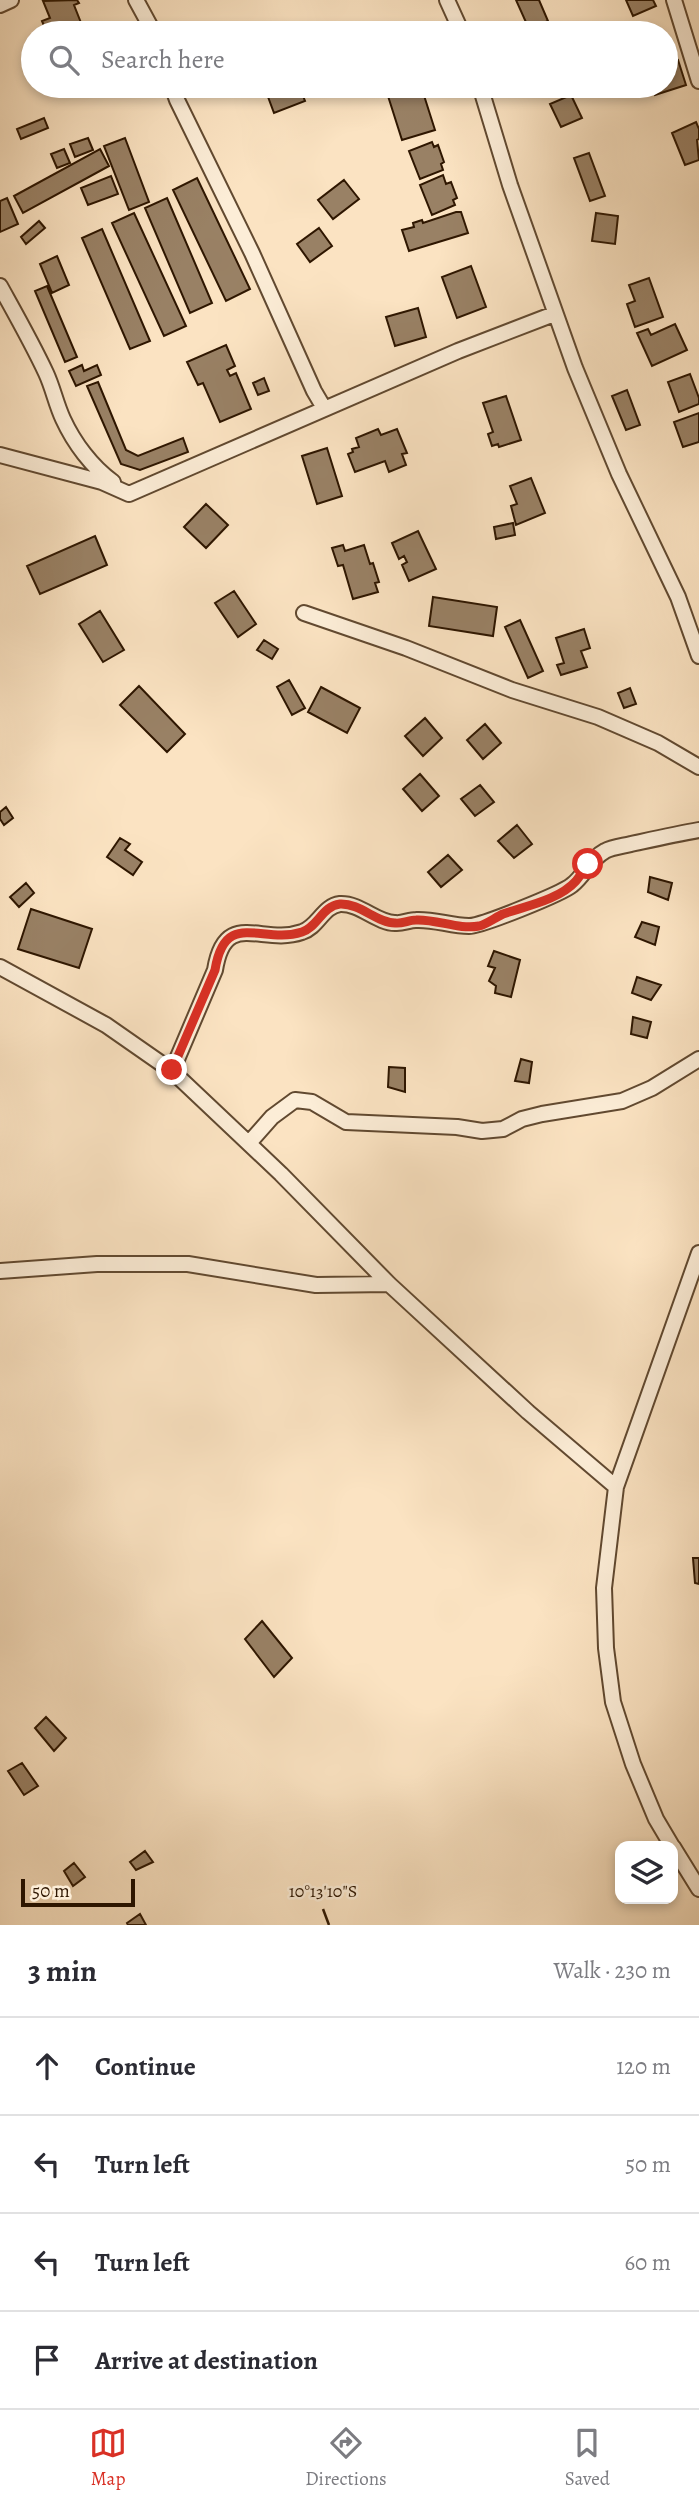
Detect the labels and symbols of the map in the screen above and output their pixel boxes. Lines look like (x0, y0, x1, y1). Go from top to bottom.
route start (572, 848, 603, 879)
route end (156, 1054, 187, 1085)
scale bar (21, 1876, 135, 1908)
text: 10°13'10"S (289, 1879, 357, 1903)

